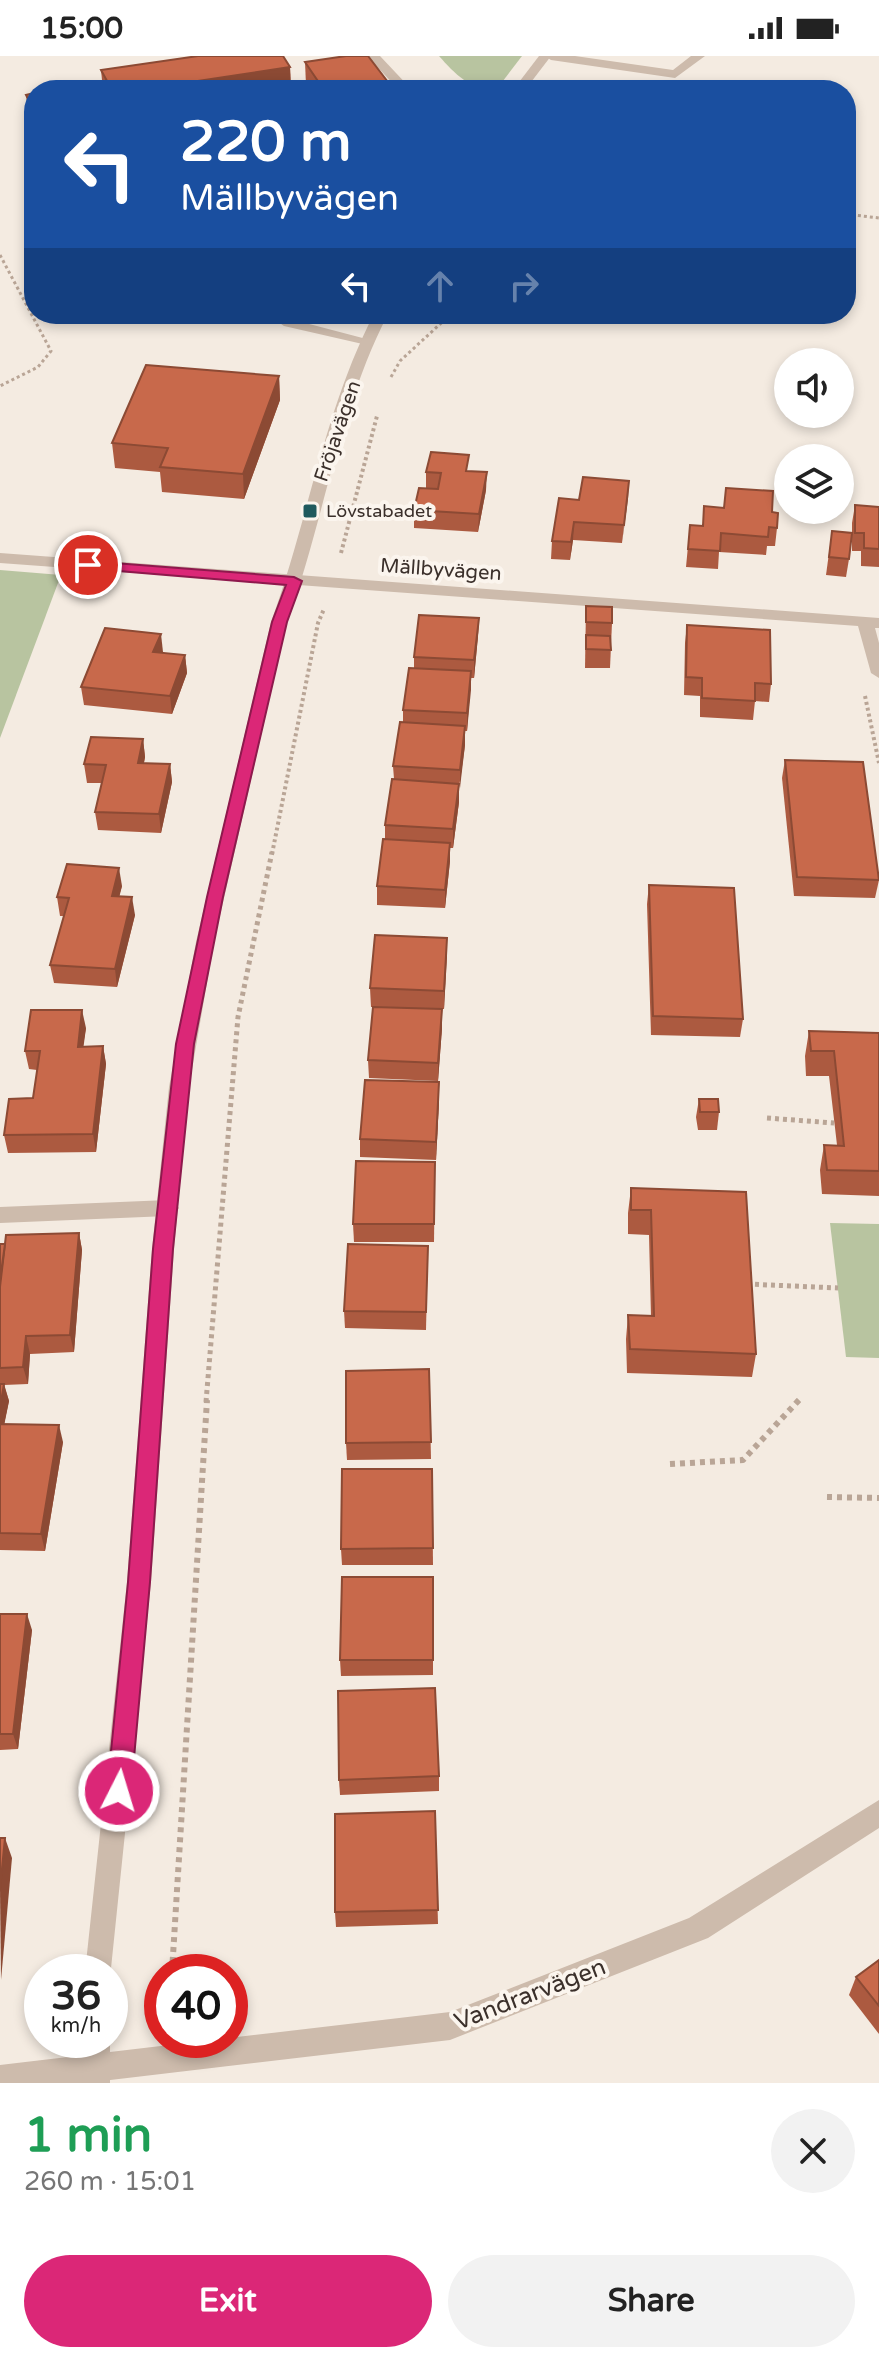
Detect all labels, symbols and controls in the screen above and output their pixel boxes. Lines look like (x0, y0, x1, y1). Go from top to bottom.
text: 15:00 (40, 10, 123, 47)
text: 220 m (180, 109, 351, 176)
icon: left (48, 112, 152, 216)
text: Mällbyvägen (180, 177, 399, 220)
icon: left (334, 264, 378, 308)
icon: ahead (418, 264, 462, 308)
icon: right (502, 264, 546, 308)
map controls (774, 348, 854, 524)
button: sound (774, 348, 854, 428)
street label: Fröjavägen (309, 378, 366, 485)
button: layers (774, 444, 854, 524)
place label: Lövstabadet (326, 500, 432, 522)
marker: Lövstabadet (301, 502, 319, 520)
pin (54, 531, 122, 599)
icon: arrive (66, 543, 110, 587)
street label: Mällbyvägen (379, 554, 502, 586)
position arrow (77, 1749, 161, 1833)
street label: Vandrarvägen (450, 1952, 610, 2037)
speed limit sign: 40 (144, 1954, 248, 2058)
text: 36 (51, 1972, 101, 2020)
text: km/h (51, 2014, 101, 2038)
text: 1 min (24, 2107, 152, 2165)
button: close (771, 2109, 855, 2193)
text: 260 m · 15:01 (24, 2166, 196, 2197)
button: Exit (24, 2255, 432, 2347)
button: Share (448, 2255, 855, 2347)

